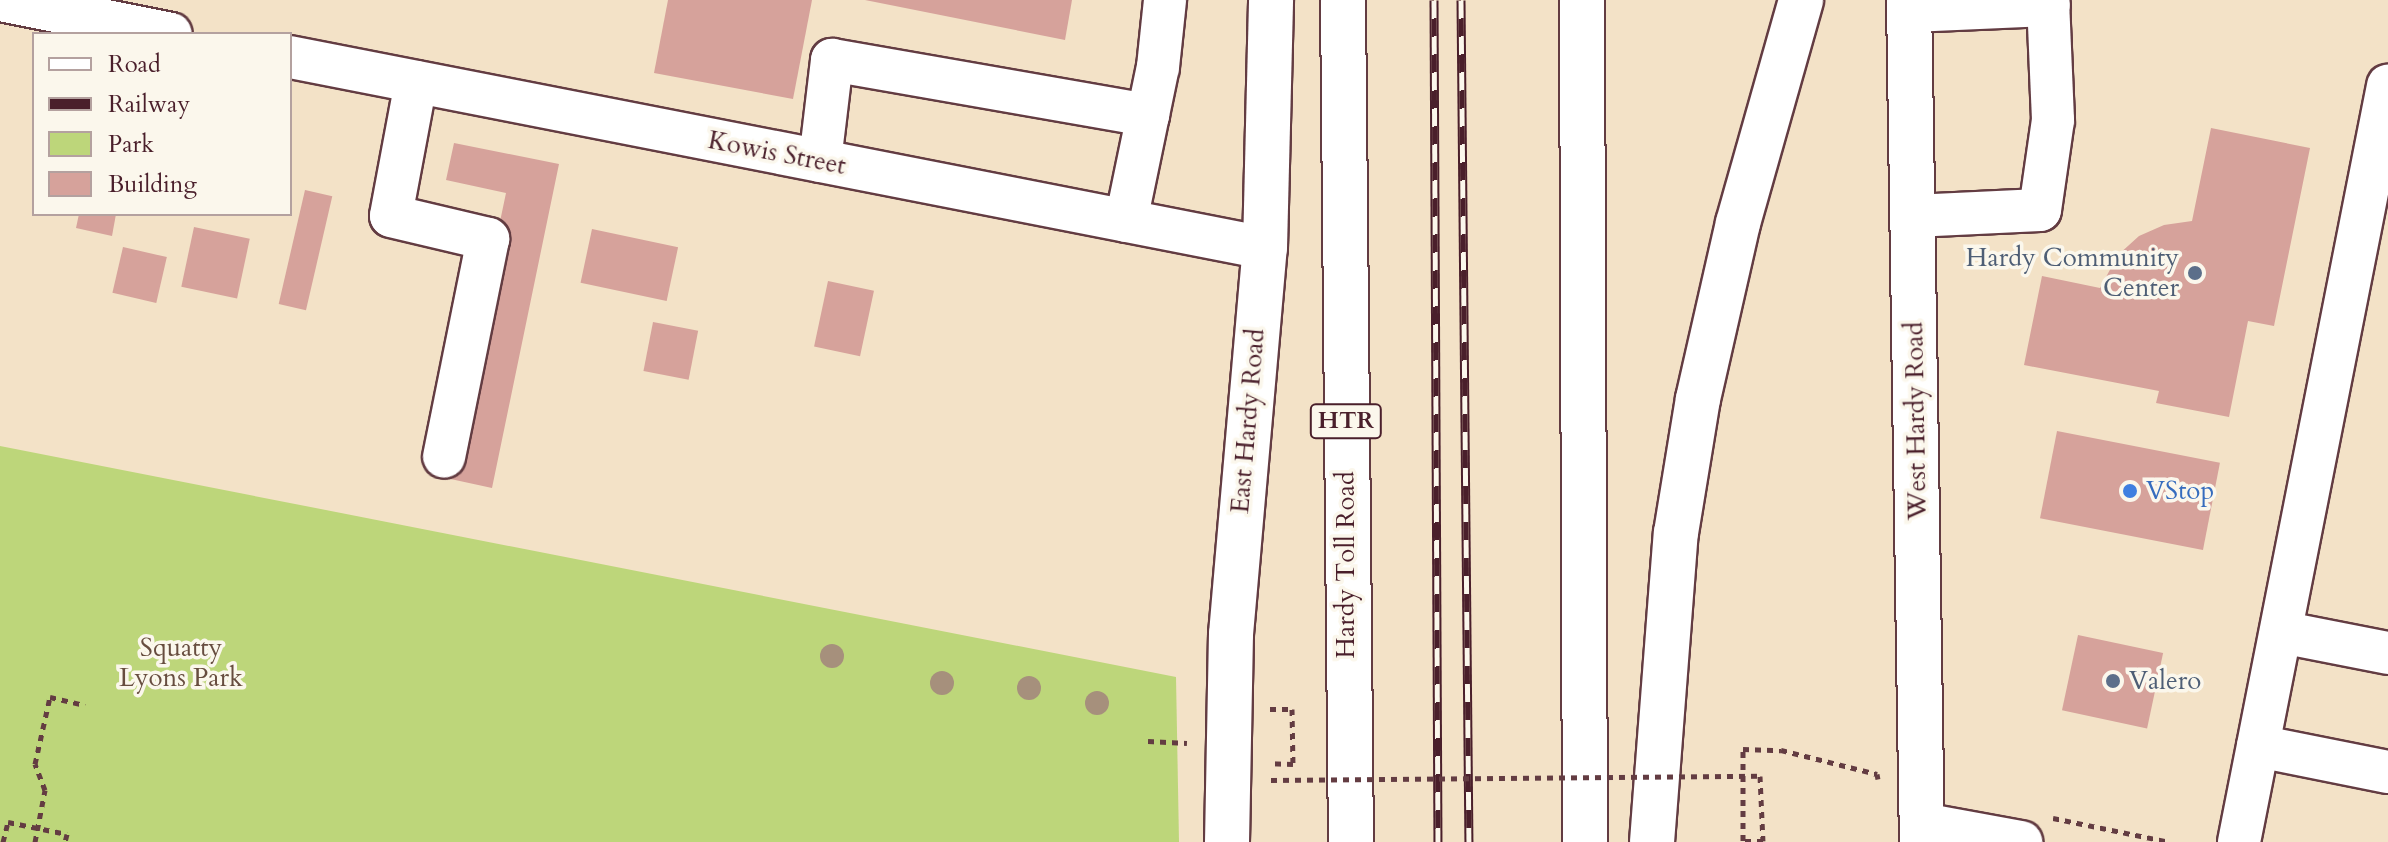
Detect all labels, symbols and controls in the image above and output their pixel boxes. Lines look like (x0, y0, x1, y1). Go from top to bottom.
legend (32, 32, 292, 216)
text: Road (108, 48, 161, 81)
text: Railway (108, 88, 190, 121)
street label: Kowis Street (705, 124, 849, 182)
text: Park (108, 128, 154, 161)
text: Building (108, 168, 197, 201)
place label: Hardy Community Center (1966, 242, 2179, 304)
marker: Hardy Community Center (2186, 264, 2204, 282)
street label: West Hardy Road (1899, 321, 1933, 521)
street label: East Hardy Road (1224, 327, 1272, 515)
road number: HTR (1308, 401, 1384, 441)
street label: Hardy Toll Road (1330, 471, 1362, 659)
place label: VStop (2146, 475, 2214, 507)
marker: VStop (2121, 482, 2139, 500)
park label: Squatty Lyons Park (119, 632, 243, 694)
place label: Valero (2129, 665, 2201, 697)
marker: Valero (2104, 672, 2122, 690)

